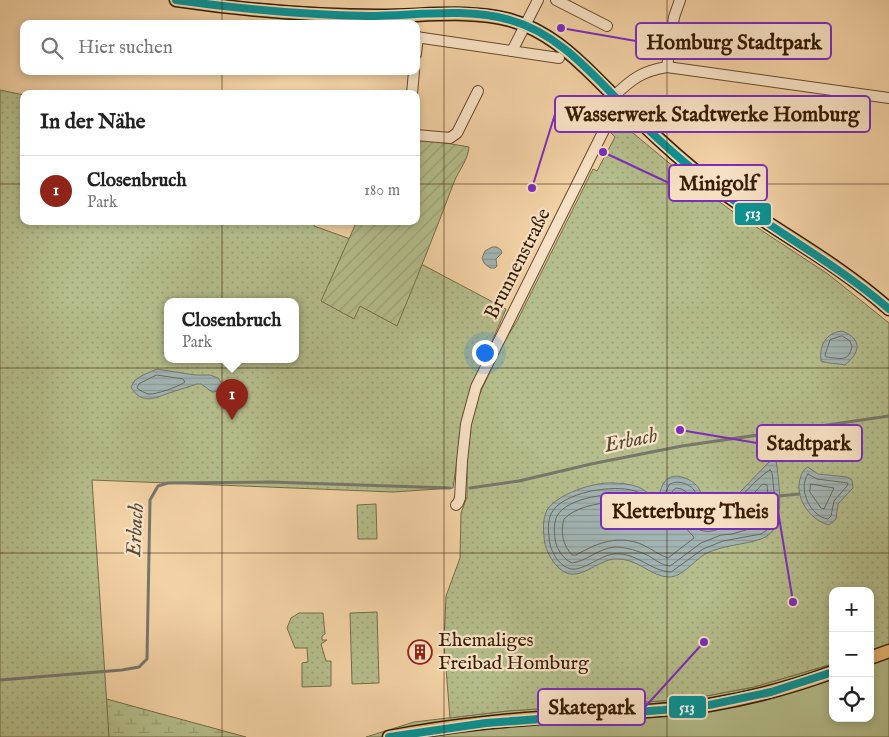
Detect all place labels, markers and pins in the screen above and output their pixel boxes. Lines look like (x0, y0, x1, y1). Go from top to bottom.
callout: Homburg Stadtpark (636, 23, 831, 59)
callout: Wasserwerk Stadtwerke Homburg (555, 96, 870, 132)
callout: Minigolf (669, 165, 767, 201)
pin: 1 (216, 379, 248, 420)
callout: Stadtpark (757, 425, 862, 461)
callout: Kletterburg Theis (601, 493, 778, 529)
place label: Ehemaliges Freibad Homburg (438, 628, 590, 676)
building icon: Ehemaliges Freibad Homburg (407, 639, 433, 665)
callout: Skatepark (538, 689, 645, 725)

